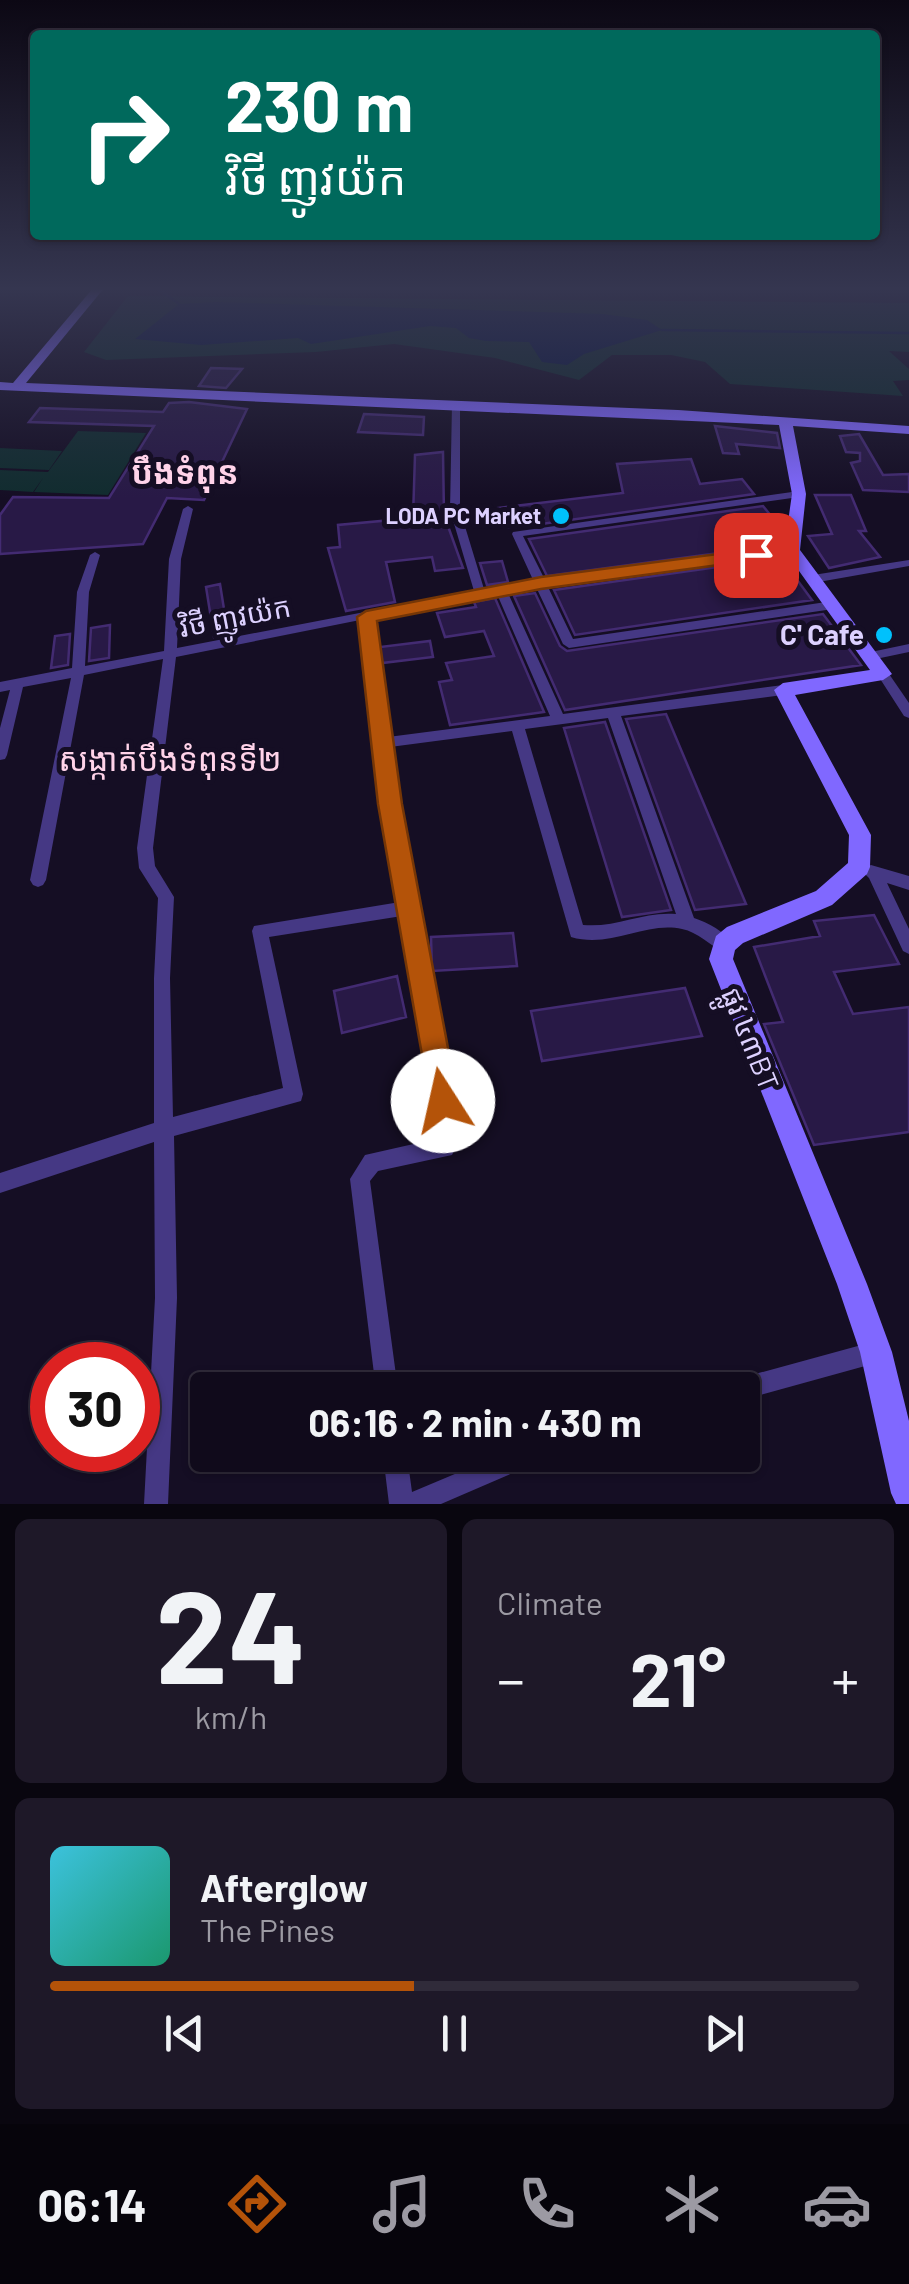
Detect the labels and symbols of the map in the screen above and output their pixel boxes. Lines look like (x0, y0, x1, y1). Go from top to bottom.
district label: បឹងទំពុន (131, 452, 239, 493)
place label: LODA PC Market (386, 502, 541, 528)
marker: LODA PC Market (550, 505, 572, 527)
pin (714, 513, 799, 598)
street label: វិថី ញូវយ៉ក (176, 589, 295, 652)
place label: C' Cafe (780, 617, 864, 651)
marker: C' Cafe (873, 624, 895, 646)
district label: សង្កាត់បឹងទំពុនទី២ (58, 739, 282, 780)
street label: ផ្លូវ ៤៣BT (706, 982, 787, 1098)
position arrow (391, 1049, 495, 1153)
speed limit sign: 30 (30, 1342, 160, 1472)

